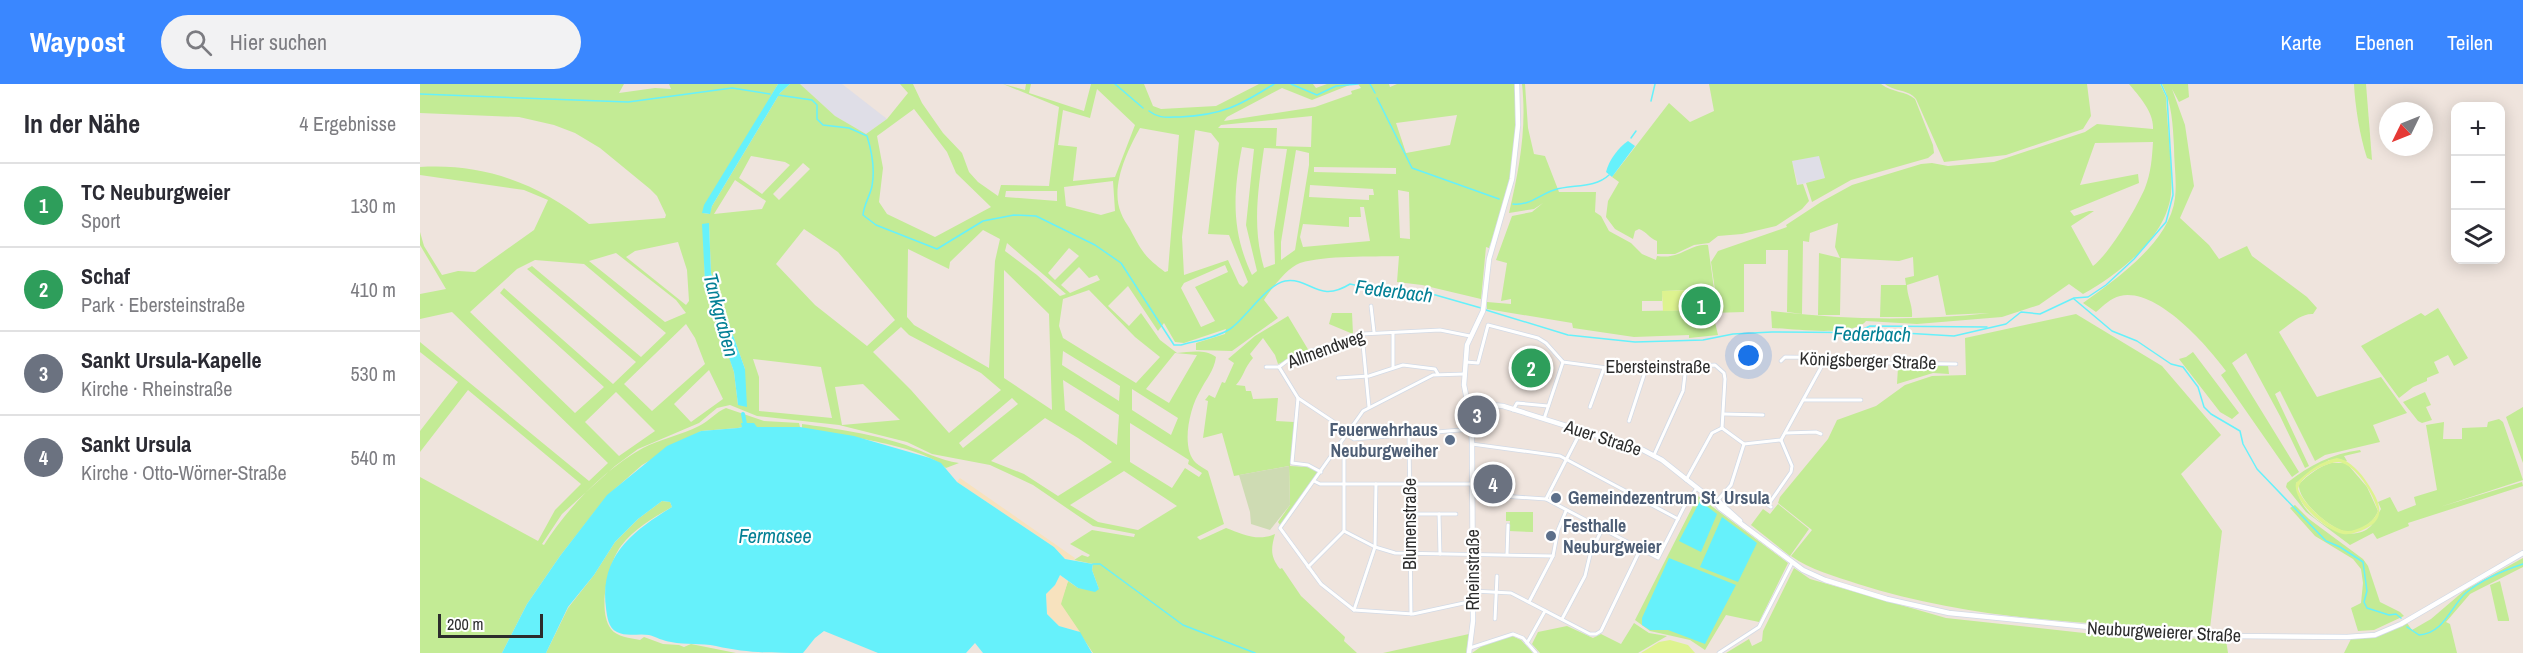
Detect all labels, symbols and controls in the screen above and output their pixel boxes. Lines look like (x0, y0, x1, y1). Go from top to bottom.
search box (161, 15, 581, 69)
text: Waypost (30, 23, 125, 61)
icon: search (182, 26, 215, 59)
text: Hier suchen (230, 27, 327, 57)
text: Karte (2281, 28, 2322, 57)
text: Ebenen (2355, 28, 2414, 57)
text: Teilen (2447, 28, 2493, 57)
north arrow (2379, 102, 2433, 156)
map controls (2451, 102, 2505, 264)
button: + (2451, 102, 2505, 156)
text: In der Nähe (24, 106, 140, 141)
text: 4 Ergebnisse (299, 110, 396, 137)
button: − (2451, 156, 2505, 210)
text: TC Neuburgweier (81, 177, 230, 207)
text: 1 (39, 192, 48, 219)
text: 130 m (350, 192, 396, 219)
text: Sport (81, 207, 120, 234)
button: layers (2451, 210, 2505, 264)
text: Schaf (81, 261, 130, 291)
water label: Tankgraben (697, 270, 746, 360)
water label: Federbach (1354, 272, 1434, 309)
text: 2 (39, 276, 48, 303)
text: 410 m (350, 276, 396, 303)
pin: 1 (1682, 284, 1720, 328)
text: Park · Ebersteinstraße (81, 291, 245, 318)
water label: Federbach (1833, 319, 1911, 348)
street label: Allmendweg (1283, 323, 1369, 374)
your location (1734, 341, 1763, 370)
text: Sankt Ursula-Kapelle (81, 345, 261, 375)
pin: 2 (1512, 346, 1550, 390)
street label: Königsberger Straße (1799, 346, 1937, 375)
street label: Ebersteinstraße (1605, 354, 1711, 379)
text: 3 (39, 360, 48, 387)
text: 530 m (350, 360, 396, 387)
text: Kirche · Rheinstraße (81, 375, 232, 402)
pin: 3 (1458, 392, 1496, 438)
street label: Auer Straße (1560, 413, 1645, 462)
place label: Feuerwehrhaus Neuburgweiher (1330, 417, 1438, 463)
text: Sankt Ursula (81, 429, 191, 459)
marker: Feuerwehrhaus Neuburgweiher (1443, 433, 1457, 447)
text: 4 (39, 444, 48, 471)
text: 540 m (350, 444, 396, 471)
text: Kirche · Otto-Wörner-Straße (81, 459, 287, 486)
pin: 4 (1474, 462, 1512, 506)
street label: Blumenstraße (1397, 478, 1422, 570)
place label: Gemeindezentrum St. Ursula (1568, 485, 1771, 510)
marker: Gemeindezentrum St. Ursula (1549, 491, 1563, 505)
place label: Festhalle Neuburgweier (1563, 513, 1662, 559)
water label: Fermasee (738, 522, 812, 549)
street label: Rheinstraße (1460, 529, 1485, 611)
marker: Festhalle Neuburgweier (1544, 529, 1558, 543)
scale bar (438, 611, 543, 638)
text: 200 m (447, 613, 483, 635)
street label: Neuburgweierer Straße (2086, 615, 2242, 648)

